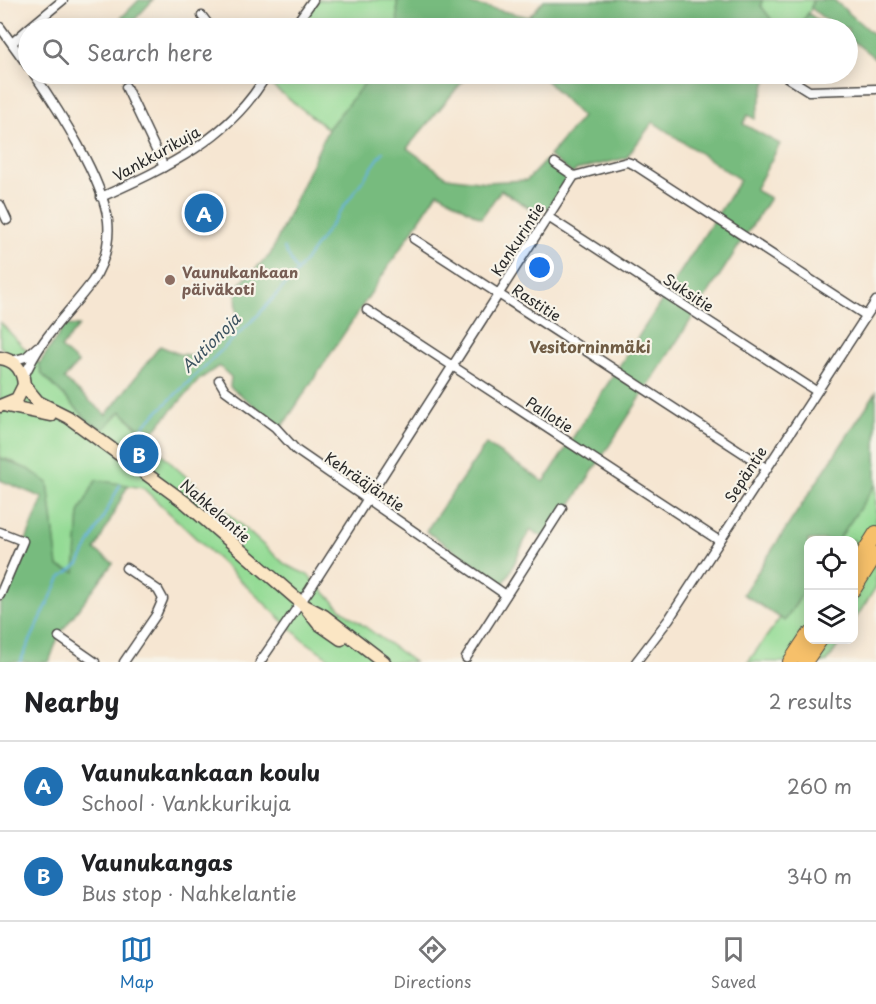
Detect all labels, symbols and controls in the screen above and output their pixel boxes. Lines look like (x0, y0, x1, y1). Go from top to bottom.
search box (18, 18, 858, 84)
icon: search (39, 35, 72, 68)
text: Search here (87, 35, 213, 68)
street label: Vankkurikuja (108, 119, 204, 186)
pin: A (184, 190, 224, 236)
street label: Kankurintie (485, 198, 549, 280)
your location (525, 253, 554, 282)
place label: Vaunukankaan päiväkoti (182, 260, 298, 300)
street label: Suksitie (659, 267, 719, 317)
marker: Vaunukankaan päiväkoti (163, 273, 177, 287)
street label: Rastitie (508, 277, 566, 327)
water label: Autionoja (175, 306, 246, 377)
district label: Vesitorninmäki (529, 334, 651, 358)
street label: Pallotie (522, 390, 578, 438)
pin: B (120, 432, 158, 476)
street label: Sepäntie (718, 441, 772, 507)
street label: Kehrääjäntie (320, 446, 410, 516)
street label: Nahkelantie (176, 473, 256, 547)
map controls (804, 536, 858, 644)
button: locate (804, 536, 858, 590)
button: layers (804, 590, 858, 644)
text: Nearby (24, 682, 119, 721)
text: 2 results (769, 686, 852, 716)
text: Vaunukankaan koulu (81, 755, 320, 788)
text: A (36, 771, 51, 801)
text: 260 m (787, 771, 852, 801)
text: School · Vankkurikuja (81, 788, 291, 818)
text: Vaunukangas (81, 845, 233, 878)
text: B (37, 861, 50, 891)
text: 340 m (787, 861, 852, 891)
text: Bus stop · Nahkelantie (81, 878, 297, 908)
tab: Map (120, 933, 154, 993)
tab: Directions (393, 933, 471, 993)
tab: Saved (711, 933, 756, 993)

